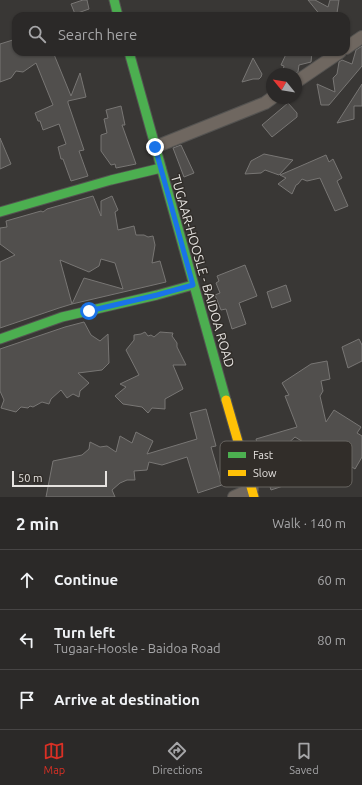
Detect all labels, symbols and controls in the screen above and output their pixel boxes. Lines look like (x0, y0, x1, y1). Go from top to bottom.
search box (12, 12, 350, 56)
icon: search (26, 23, 48, 45)
text: Search here (58, 26, 137, 43)
north arrow (266, 68, 302, 104)
route end (146, 138, 164, 156)
street label: TUGAAR-HOOSLE - BAIDOA ROAD (169, 173, 237, 369)
route start (80, 302, 98, 320)
legend (220, 441, 352, 487)
text: Fast (253, 449, 274, 461)
text: Slow (253, 467, 277, 479)
scale bar (12, 469, 107, 488)
text: 50 m (18, 472, 42, 484)
text: 2 min (16, 514, 59, 533)
text: Walk · 140 m (272, 516, 346, 530)
icon: ahead (16, 569, 38, 591)
text: Continue (54, 571, 118, 588)
text: 60 m (317, 573, 346, 587)
text: Turn left (54, 624, 115, 641)
icon: left (16, 629, 38, 651)
text: 80 m (317, 633, 346, 647)
text: Tugaar-Hoosle - Baidoa Road (54, 641, 221, 655)
icon: arrive (16, 689, 38, 711)
text: Arrive at destination (54, 691, 200, 708)
tab: Map (43, 740, 65, 776)
tab: Directions (152, 740, 203, 776)
tab: Saved (289, 740, 319, 776)

